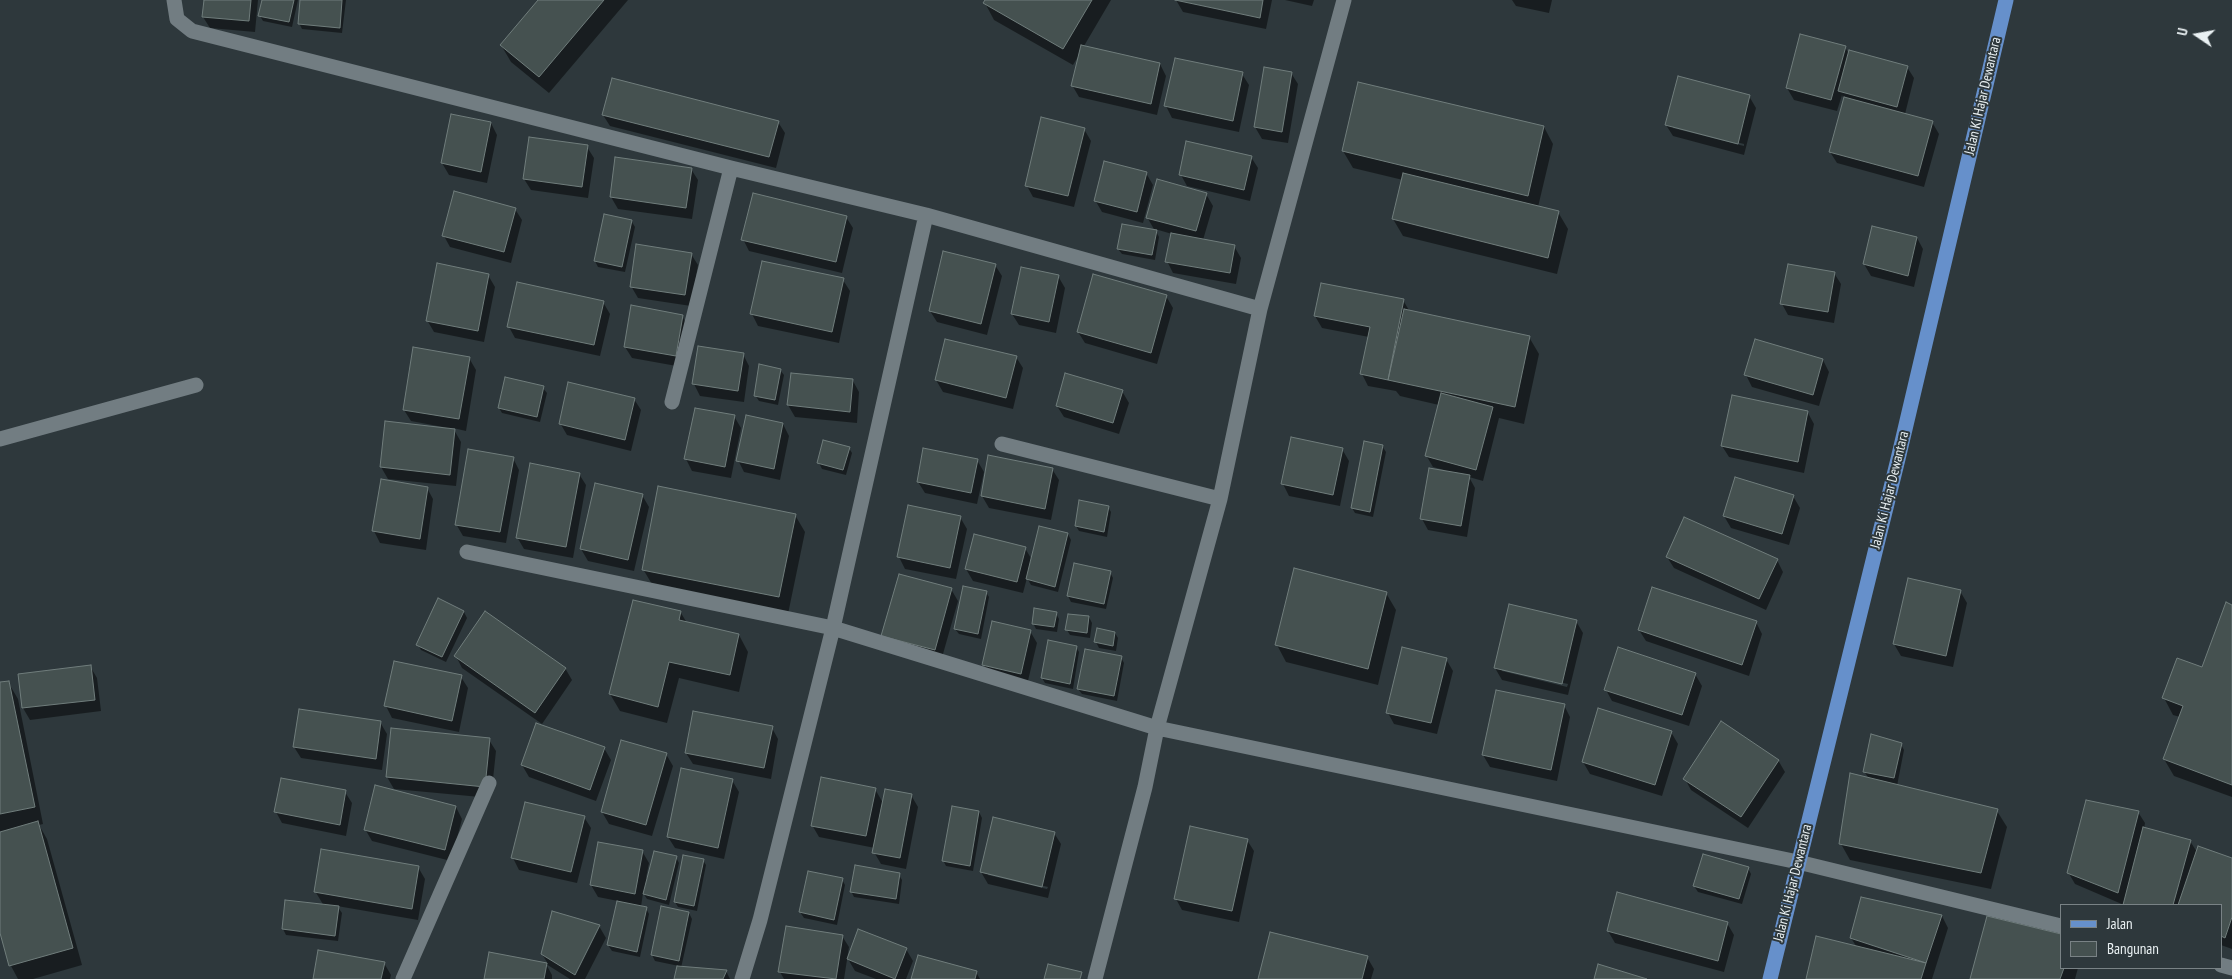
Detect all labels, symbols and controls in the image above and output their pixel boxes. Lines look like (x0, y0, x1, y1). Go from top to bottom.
north arrow (2172, 10, 2222, 60)
text: U (2173, 26, 2192, 37)
street label: Jalan Ki Hajar Dewantara (1961, 36, 2005, 156)
street label: Jalan Ki Hajar Dewantara (1867, 430, 1913, 550)
street label: Jalan Ki Hajar Dewantara (1770, 823, 1816, 943)
legend (2060, 904, 2222, 969)
text: Jalan (2107, 914, 2133, 933)
text: Bangunan (2107, 939, 2159, 958)

